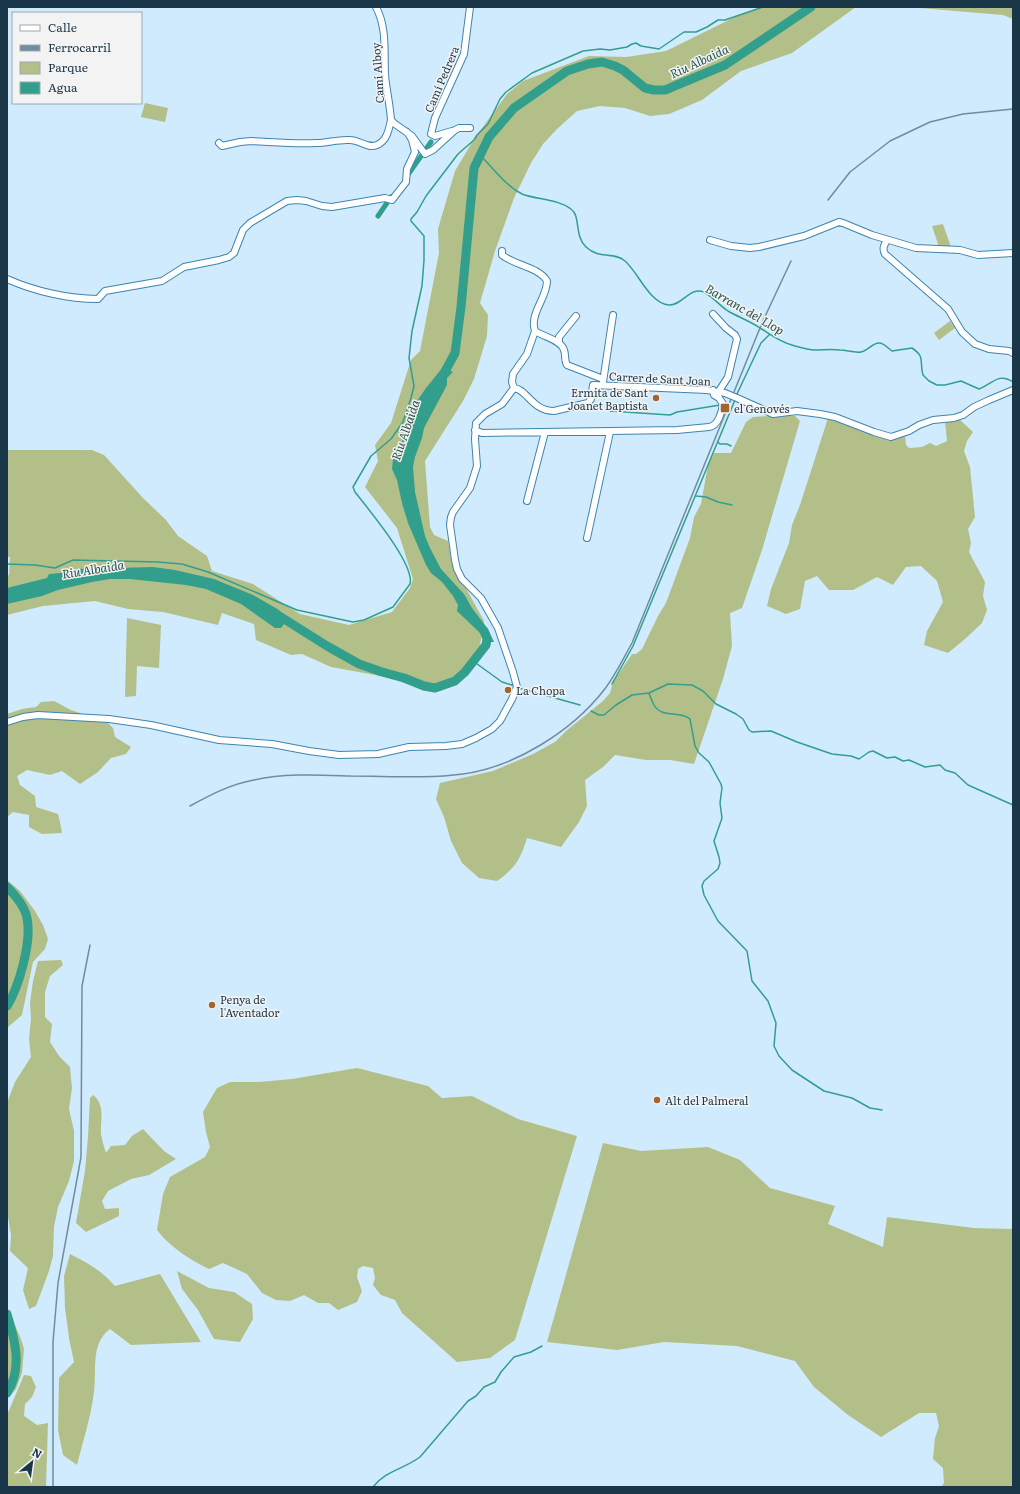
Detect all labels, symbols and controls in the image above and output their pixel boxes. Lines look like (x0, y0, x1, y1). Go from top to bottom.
legend (12, 12, 142, 104)
text: Calle (48, 18, 77, 36)
text: Ferrocarril (48, 38, 111, 56)
water label: Riu Albaida (667, 39, 731, 82)
street label: Camí Alboy (367, 41, 387, 104)
street label: Camí Pedrera (420, 43, 462, 115)
text: Parque (48, 58, 88, 76)
text: Agua (48, 78, 78, 96)
water label: Barranc del Llop (702, 279, 788, 339)
street label: Carrer de Sant Joan (608, 367, 712, 389)
place label: Ermita de Sant Joanet Baptista (568, 384, 649, 413)
marker: Ermita de Sant Joanet Baptista (651, 393, 661, 403)
water label: Riu Albaida (386, 397, 424, 463)
place label: el Genovés (734, 400, 790, 416)
marker: el Genovés (719, 402, 731, 414)
water label: Riu Albaida (61, 555, 126, 583)
place label: La Chopa (516, 682, 565, 698)
marker: La Chopa (503, 685, 513, 695)
place label: Penya de l'Aventador (220, 991, 280, 1020)
marker: Penya de l'Aventador (207, 1000, 217, 1010)
place label: Alt del Palmeral (665, 1092, 749, 1108)
marker: Alt del Palmeral (652, 1095, 662, 1105)
north arrow (12, 1442, 52, 1482)
text: N (29, 1443, 45, 1462)

